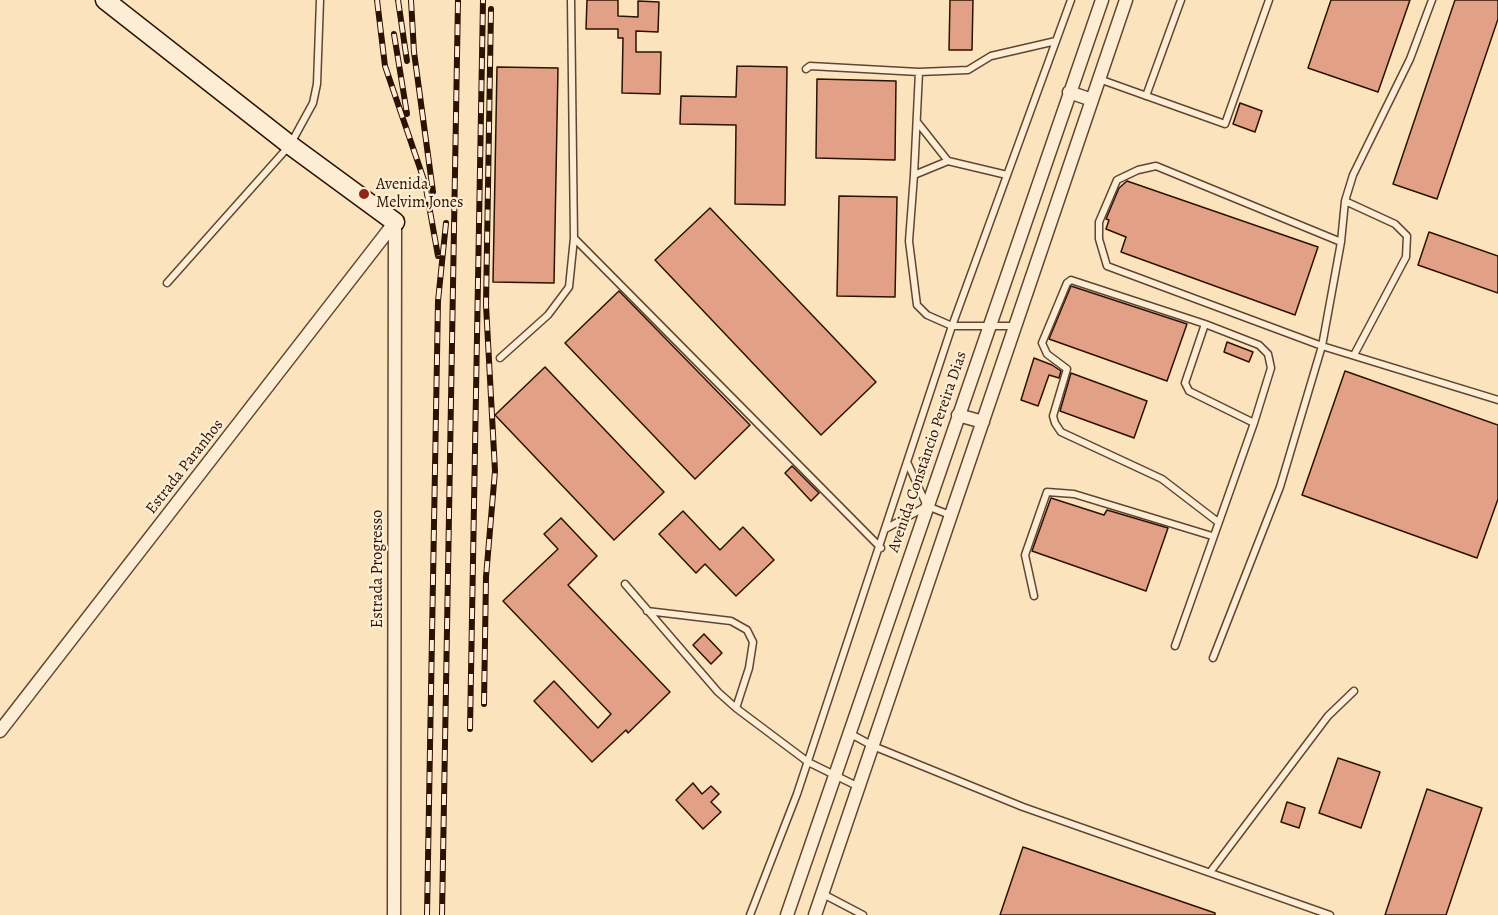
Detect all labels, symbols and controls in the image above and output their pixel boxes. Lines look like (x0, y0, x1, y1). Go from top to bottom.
place label: Avenida Melvim Jones (376, 175, 463, 213)
marker: Avenida Melvim Jones (357, 187, 371, 201)
street label: Avenida Constâncio Pereira Dias (884, 349, 972, 555)
street label: Estrada Paranhos (142, 416, 228, 518)
street label: Estrada Progresso (368, 510, 388, 628)

